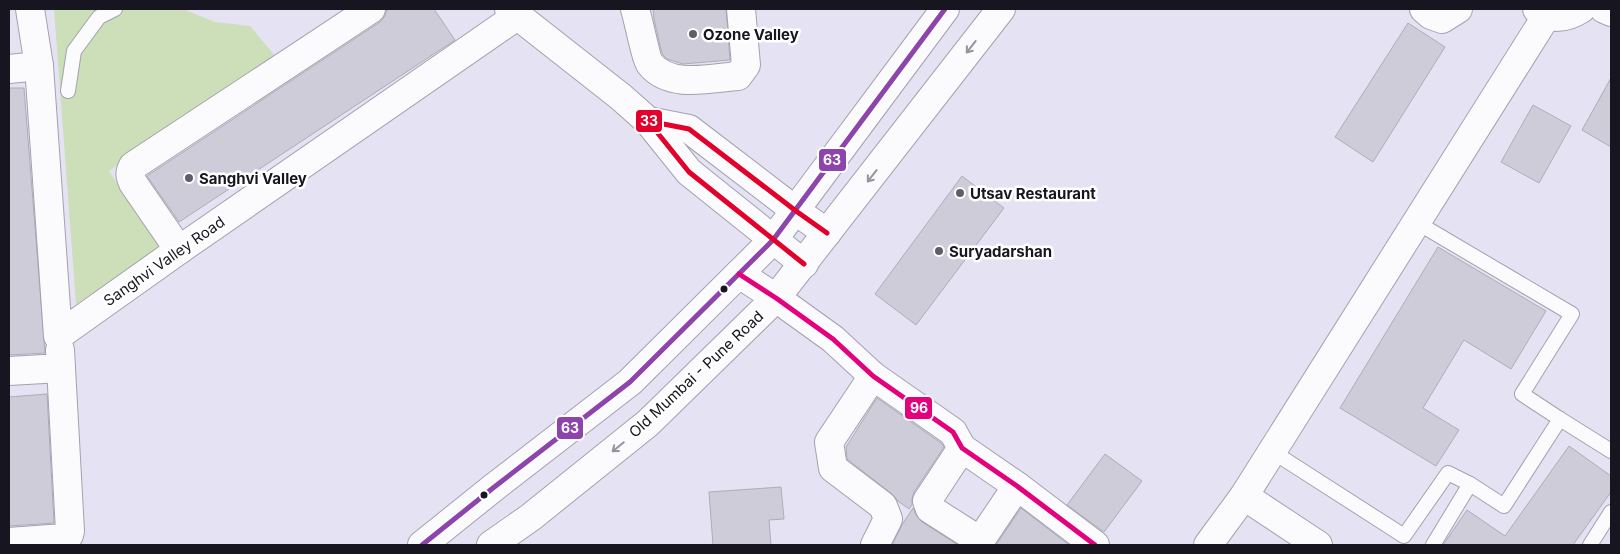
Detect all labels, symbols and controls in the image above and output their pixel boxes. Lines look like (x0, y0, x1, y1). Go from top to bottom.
place label: Ozone Valley (703, 25, 799, 44)
marker: Ozone Valley (687, 28, 699, 40)
one-way arrow (966, 40, 977, 53)
line badge: 33 (635, 109, 663, 133)
text: 33 (640, 112, 658, 129)
line badge: 63 (818, 148, 847, 172)
text: 63 (823, 151, 841, 168)
place label: Sanghvi Valley (199, 169, 307, 188)
one-way arrow (866, 169, 877, 182)
marker: Sanghvi Valley (183, 172, 195, 184)
place label: Utsav Restaurant (970, 184, 1096, 203)
marker: Utsav Restaurant (954, 187, 966, 199)
street label: Sanghvi Valley Road (100, 212, 228, 310)
place label: Suryadarshan (949, 242, 1052, 261)
marker: Suryadarshan (933, 245, 945, 257)
unlabelled marker (719, 284, 729, 294)
street label: Old Mumbai - Pune Road (625, 307, 767, 441)
line badge: 96 (904, 396, 933, 420)
text: 96 (910, 399, 928, 416)
line badge: 63 (556, 416, 584, 440)
text: 63 (561, 419, 579, 436)
one-way arrow (612, 441, 625, 452)
unlabelled marker (479, 490, 489, 500)

